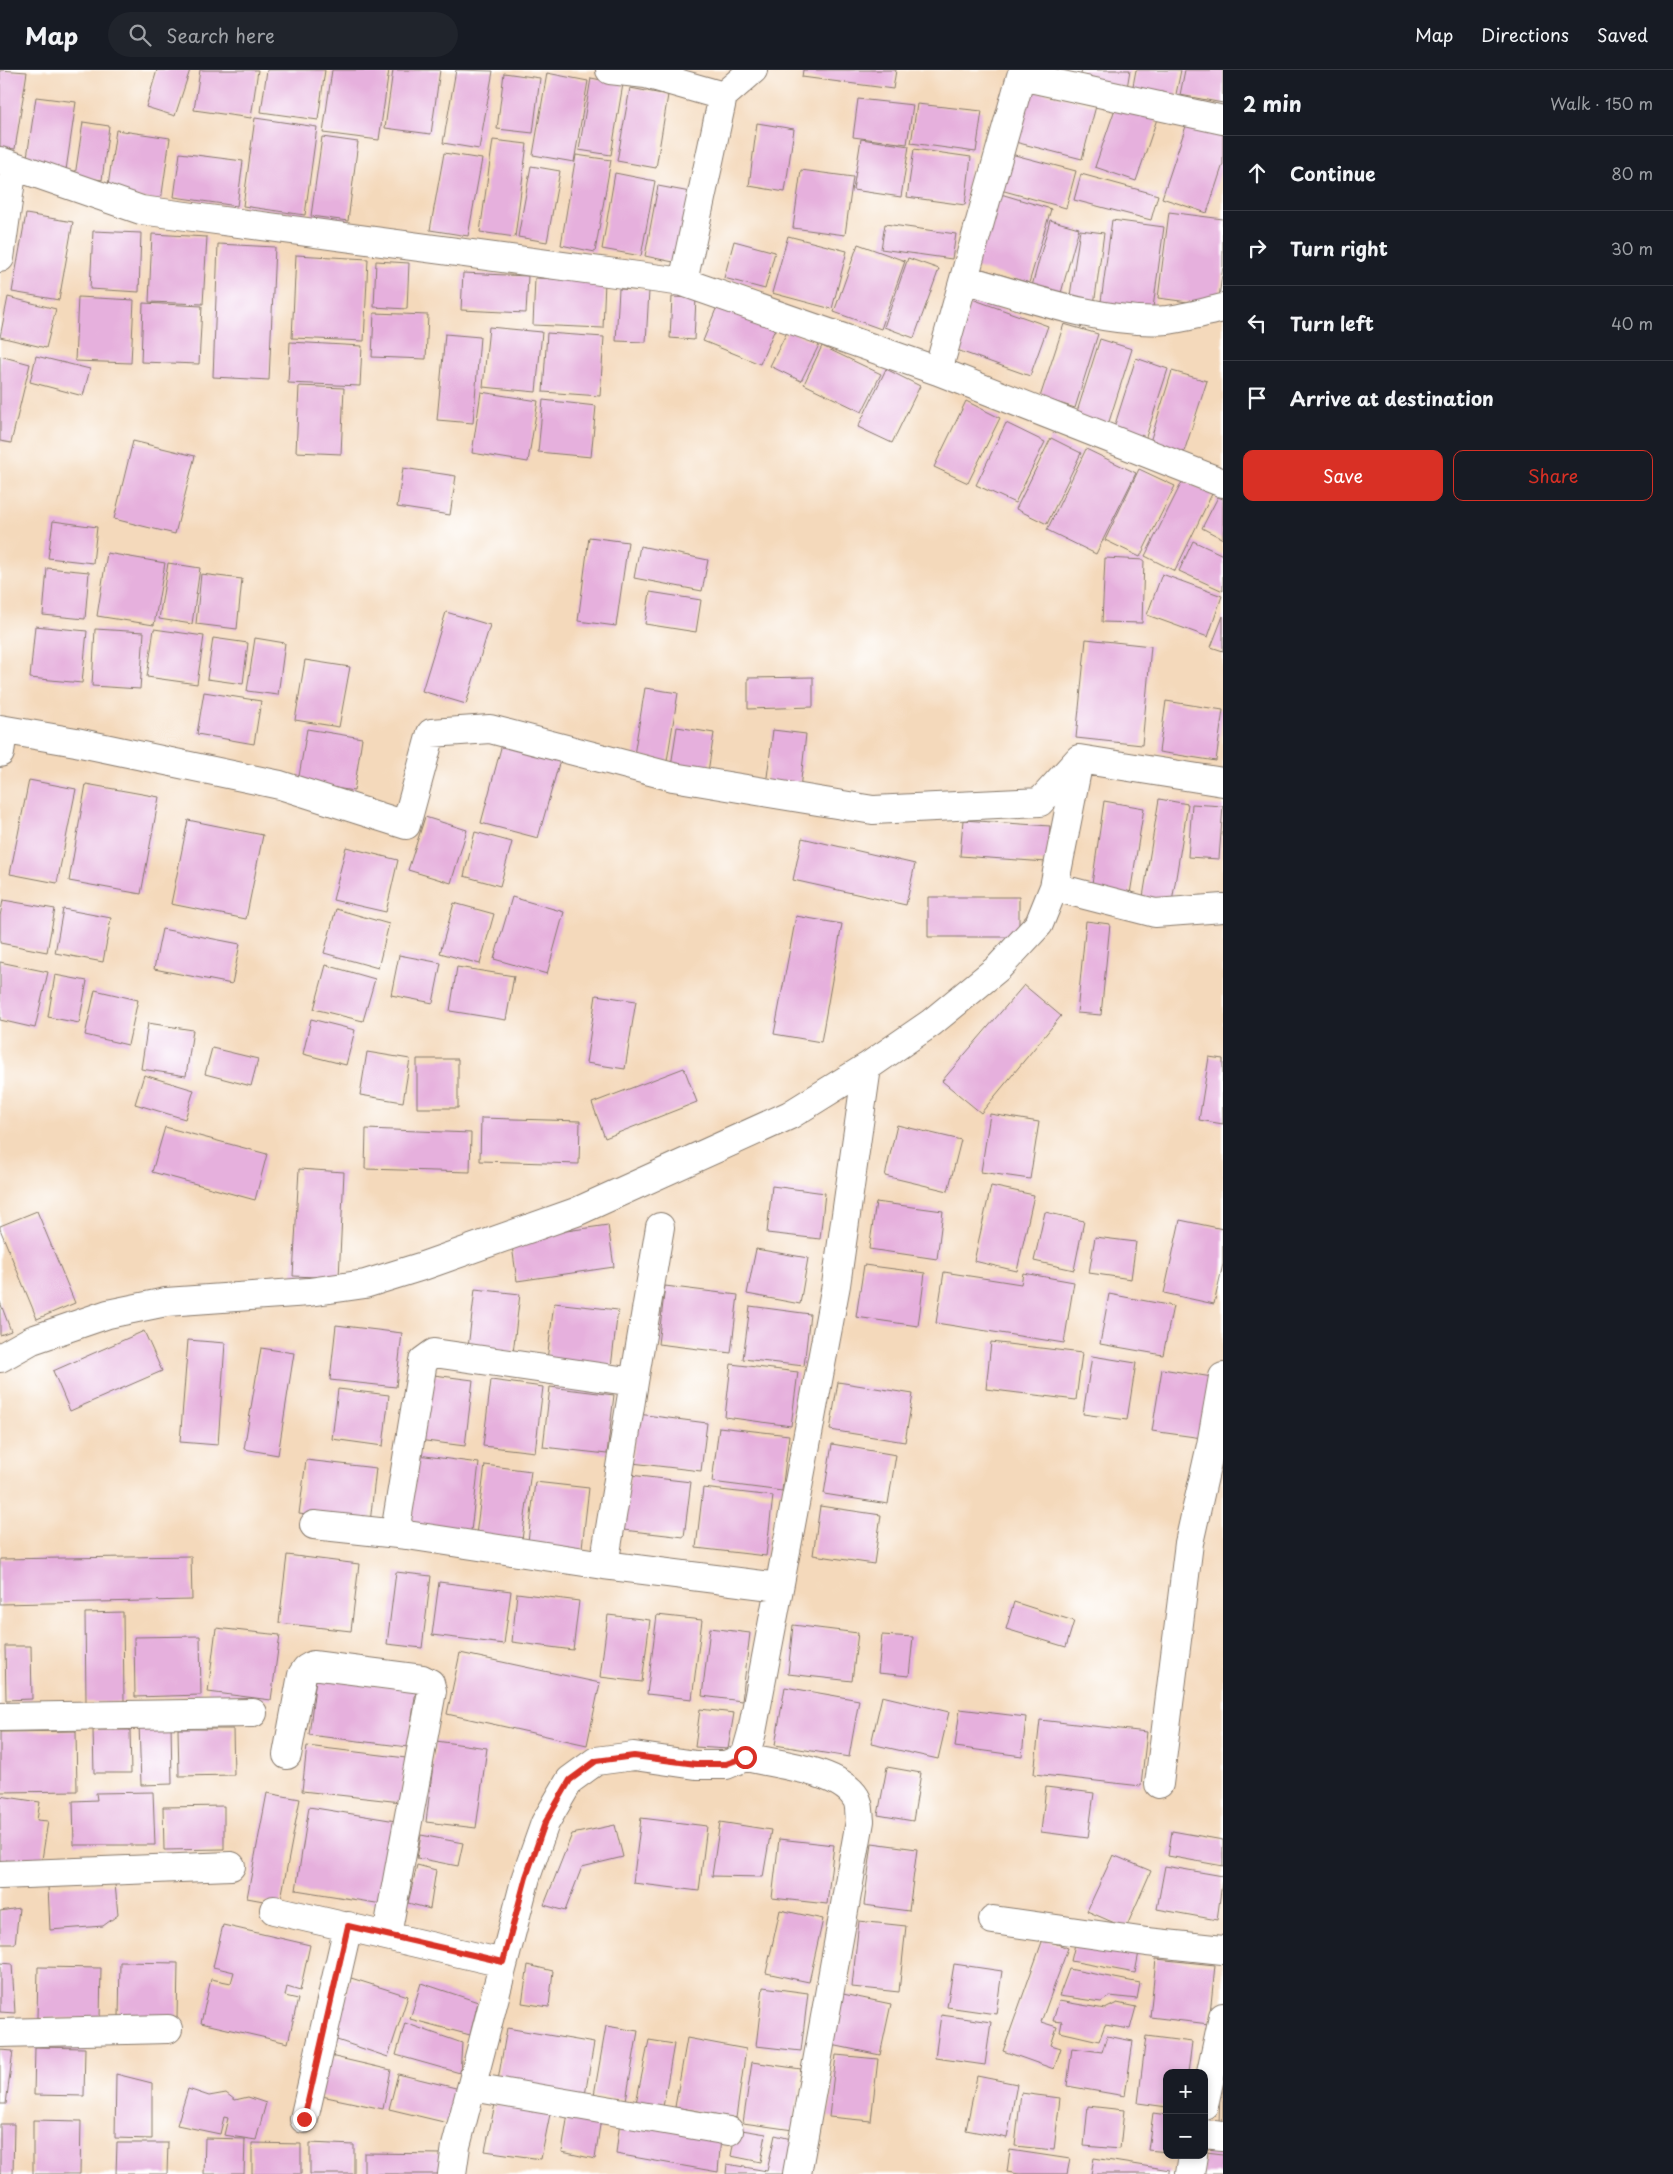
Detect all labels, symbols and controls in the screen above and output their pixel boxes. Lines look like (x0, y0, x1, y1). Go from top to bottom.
search box (108, 12, 458, 57)
text: Map (25, 17, 78, 53)
icon: search (126, 21, 154, 49)
text: Search here (166, 21, 275, 49)
text: Map (1415, 21, 1453, 48)
text: Directions (1481, 21, 1569, 48)
text: Saved (1597, 21, 1648, 48)
text: 2 min (1243, 87, 1302, 119)
text: Walk · 150 m (1550, 91, 1653, 115)
icon: ahead (1243, 159, 1271, 187)
text: Continue (1290, 159, 1376, 187)
text: 80 m (1611, 161, 1653, 185)
icon: right (1243, 234, 1271, 262)
text: Turn right (1290, 234, 1388, 262)
text: 30 m (1611, 236, 1653, 260)
icon: left (1243, 309, 1271, 337)
text: Turn left (1290, 309, 1374, 337)
text: 40 m (1611, 311, 1653, 335)
icon: arrive (1243, 384, 1271, 412)
text: Arrive at destination (1290, 384, 1494, 412)
button: Save (1243, 450, 1443, 501)
button: Share (1453, 450, 1653, 501)
route start (734, 1746, 757, 1769)
map controls (1163, 2069, 1208, 2159)
button: + (1163, 2069, 1208, 2114)
route end (293, 2108, 316, 2131)
button: − (1163, 2114, 1208, 2159)

